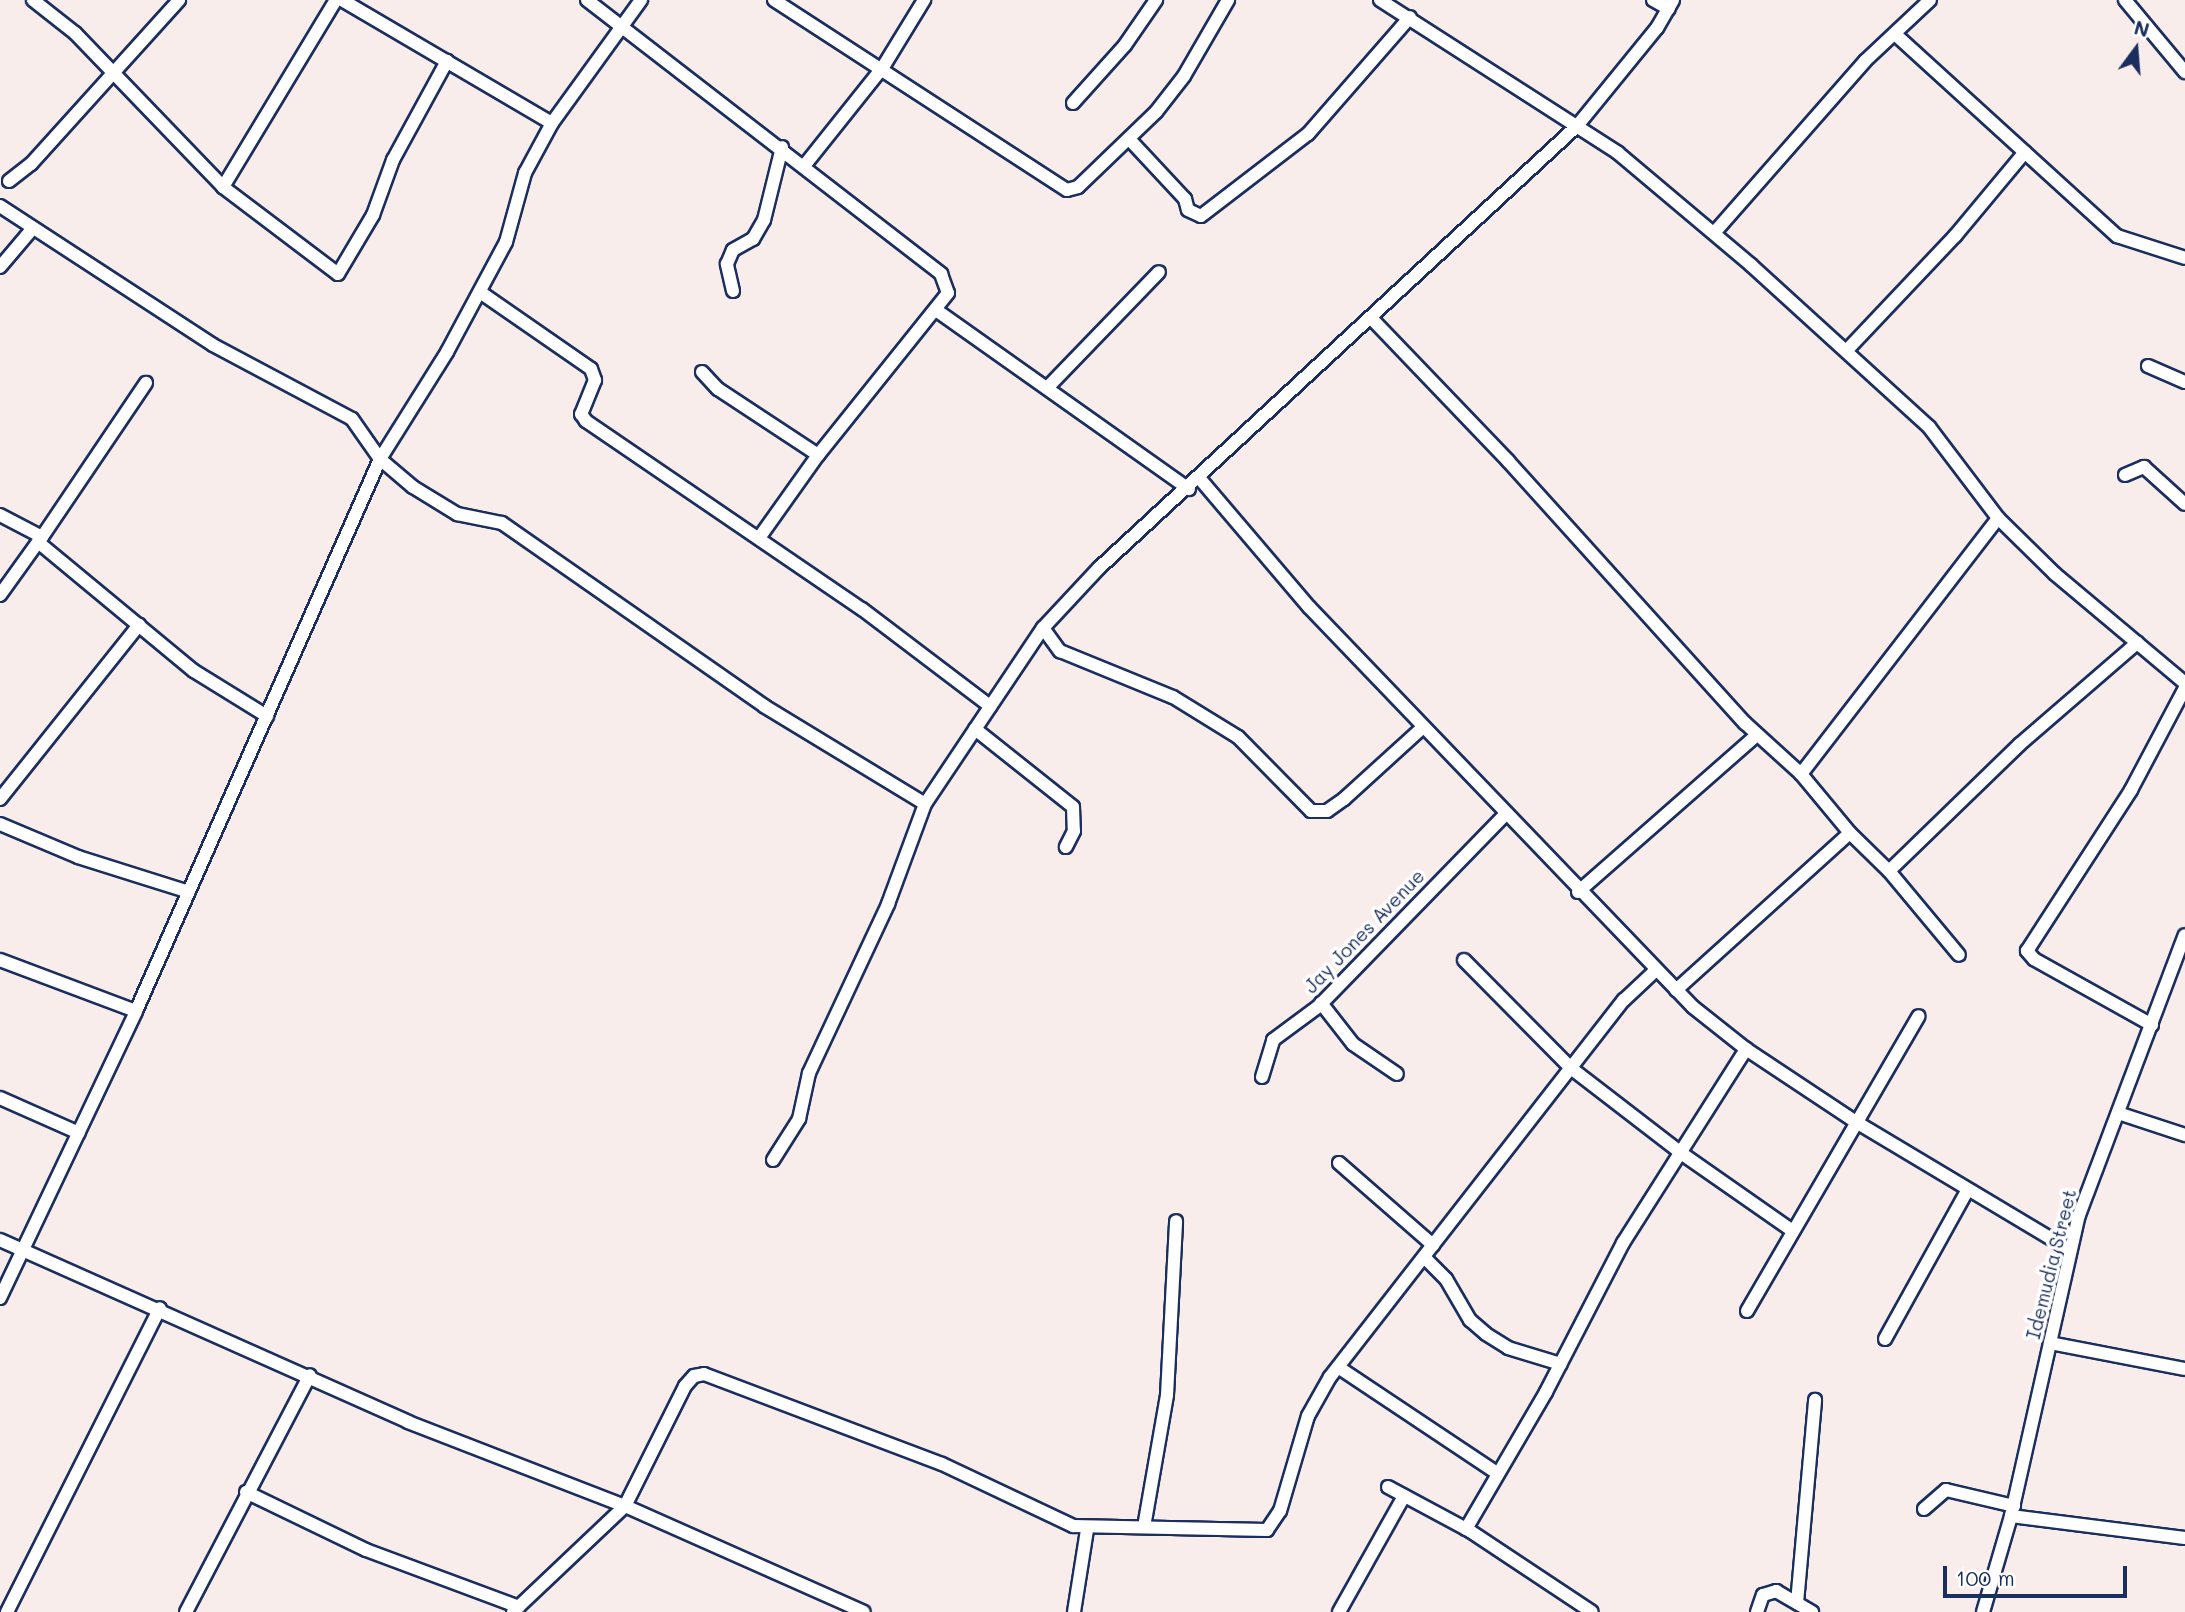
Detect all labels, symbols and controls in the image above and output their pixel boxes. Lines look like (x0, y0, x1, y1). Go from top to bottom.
north arrow (2101, 14, 2171, 84)
text: N (2132, 14, 2152, 42)
street label: Jay Jones Avenue (1299, 864, 1429, 998)
street label: Idemudia Street (2021, 1187, 2081, 1341)
scale bar (1947, 1552, 2131, 1596)
text: 100 m (1956, 1564, 2015, 1591)

